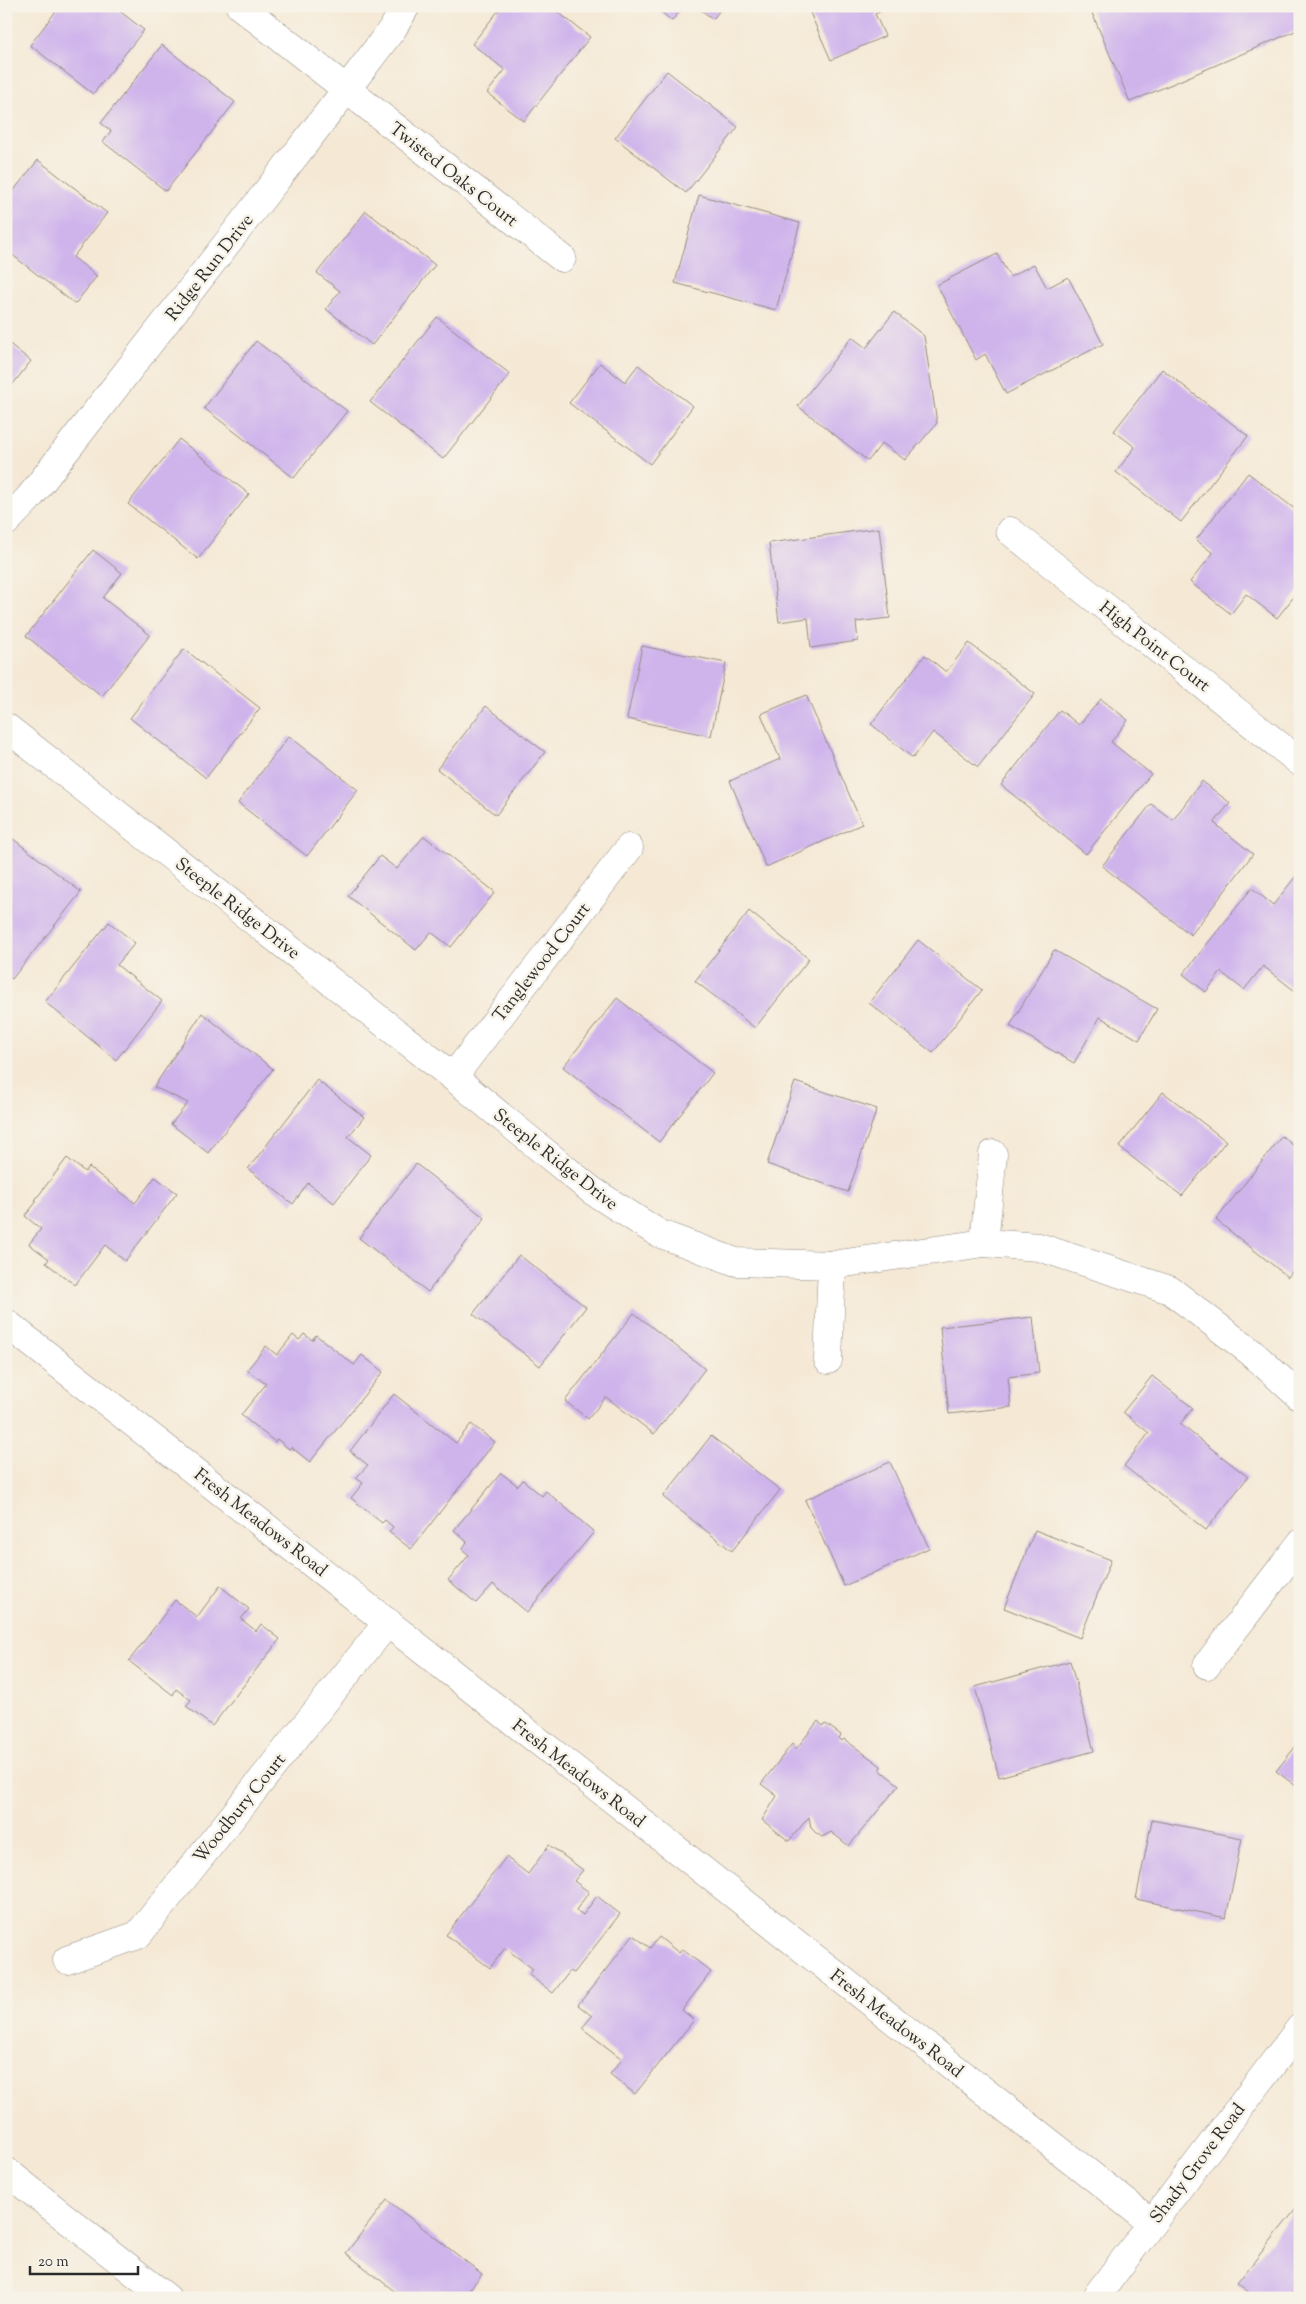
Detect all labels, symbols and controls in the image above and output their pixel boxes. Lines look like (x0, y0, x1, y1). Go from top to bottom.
street label: Twisted Oaks Court (383, 117, 523, 234)
street label: Ridge Run Drive (160, 209, 261, 327)
street label: High Point Court (1093, 596, 1215, 699)
street label: Steeple Ridge Drive (169, 852, 305, 967)
street label: Tanglewood Court (488, 898, 598, 1029)
street label: Steeple Ridge Drive (487, 1103, 623, 1218)
street label: Fresh Meadows Road (187, 1463, 332, 1584)
street label: Fresh Meadows Road (505, 1714, 650, 1835)
street label: Woodbury Court (188, 1749, 293, 1870)
street label: Fresh Meadows Road (823, 1964, 968, 2085)
street label: Shady Grove Road (1145, 2099, 1252, 2230)
scale bar (30, 2244, 138, 2276)
text: 20 m (38, 2252, 69, 2273)

